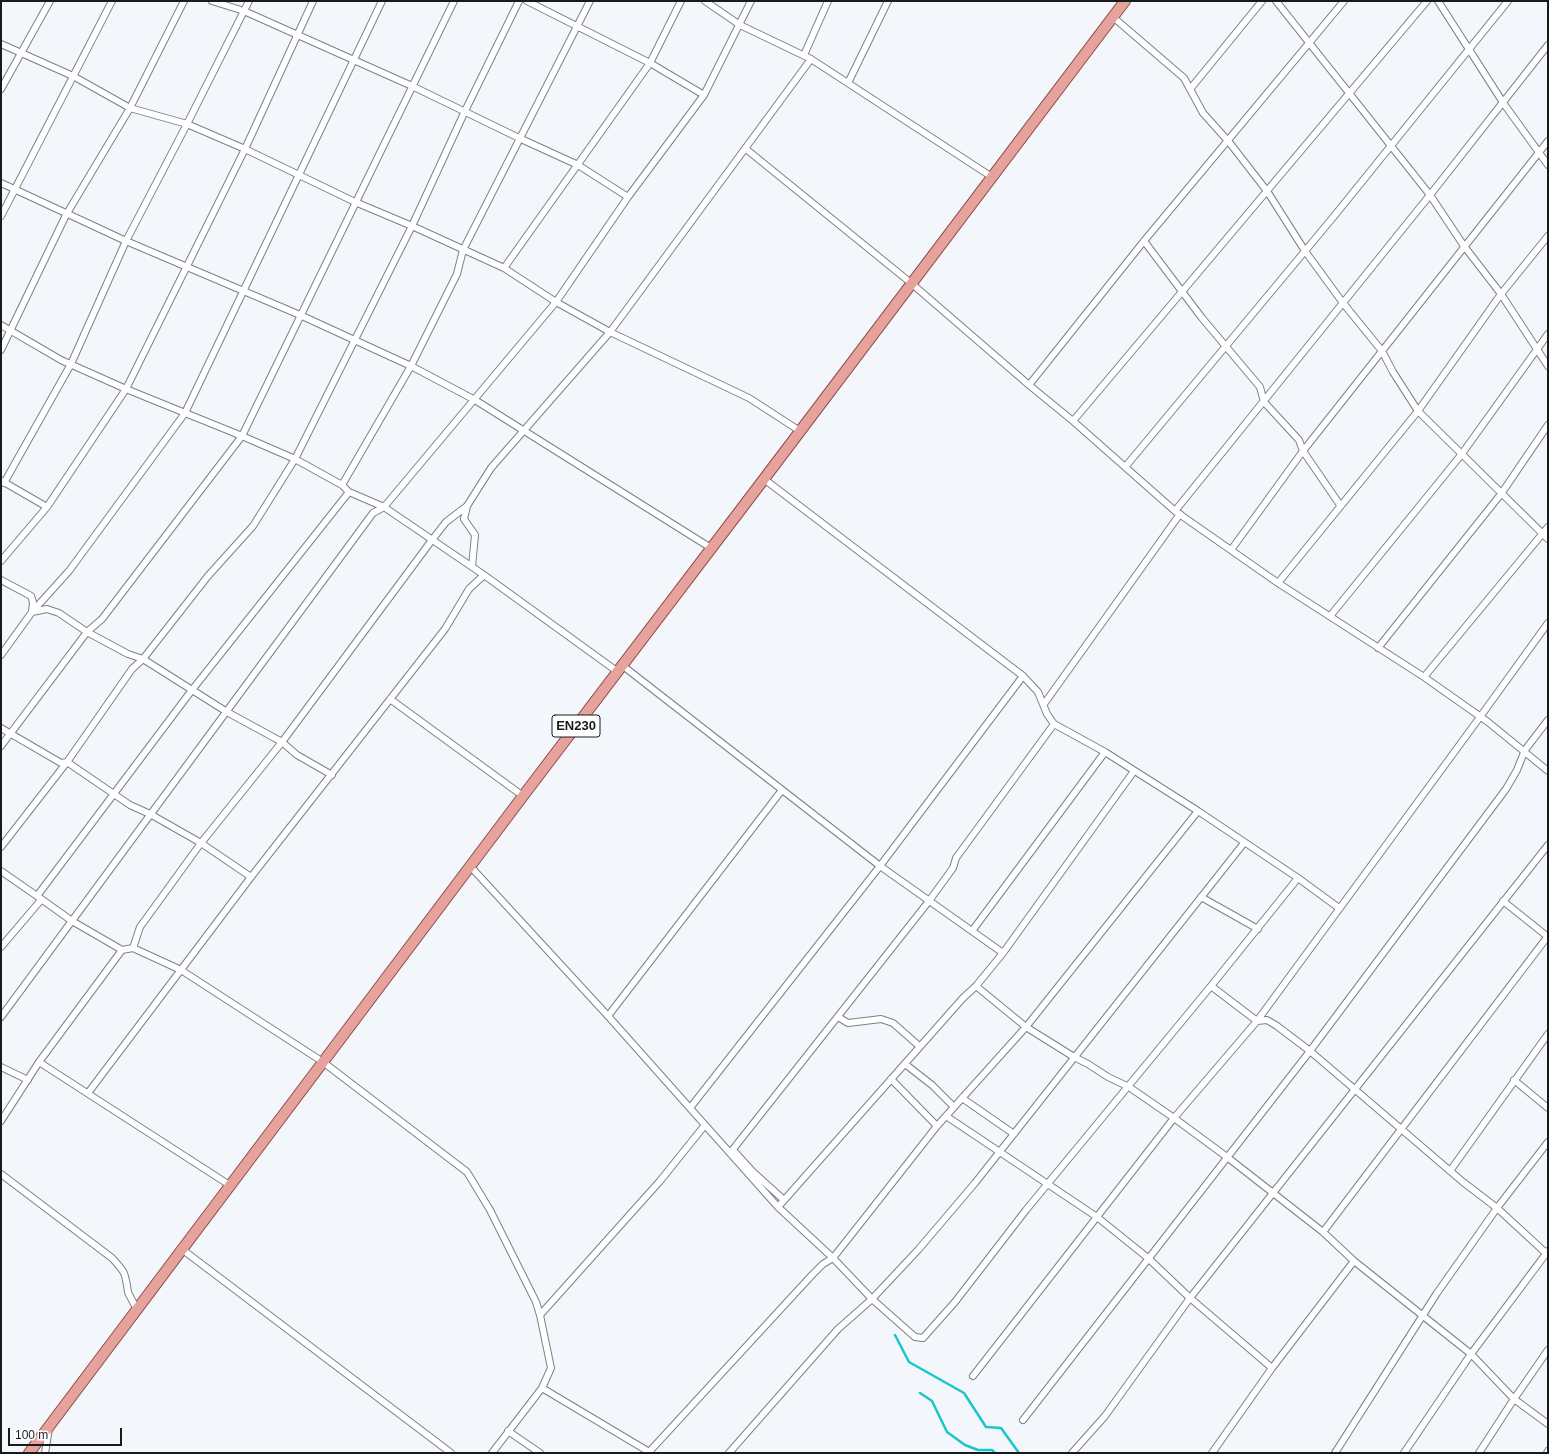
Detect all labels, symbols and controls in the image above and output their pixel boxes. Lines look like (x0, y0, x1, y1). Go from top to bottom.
road number: EN230 (552, 715, 600, 737)
scale bar (10, 1420, 124, 1446)
text: 100 m (15, 1428, 48, 1442)

